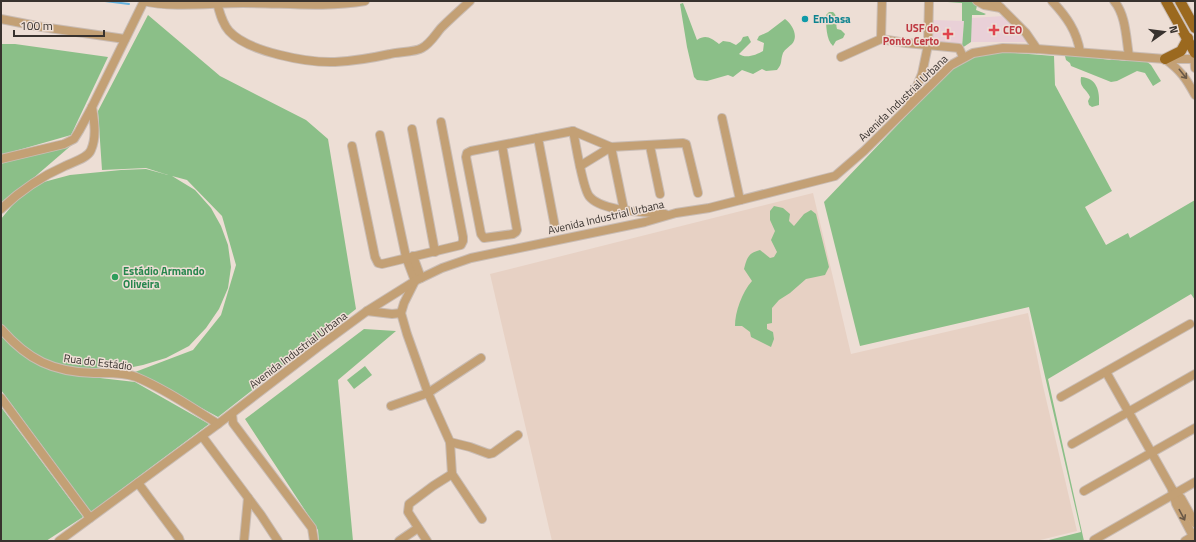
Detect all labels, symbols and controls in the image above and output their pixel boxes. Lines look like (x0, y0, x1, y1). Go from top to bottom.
place label: Embasa (813, 11, 851, 27)
scale bar (14, 12, 104, 38)
north arrow (1144, 12, 1184, 52)
marker: Embasa (800, 14, 810, 24)
text: 100 m (20, 16, 53, 35)
place label: USF do Ponto Certo (883, 20, 939, 49)
place label: CEO (1003, 22, 1022, 38)
marker: CEO (988, 24, 1000, 36)
text: N (1165, 24, 1182, 35)
marker: USF do Ponto Certo (942, 28, 954, 40)
street label: Avenida Industrial Urbana (855, 51, 952, 145)
one-way arrow (1178, 69, 1187, 80)
street label: Avenida Industrial Urbana (546, 196, 666, 238)
place label: Estádio Armando Oliveira (123, 263, 205, 292)
marker: Estádio Armando Oliveira (110, 272, 120, 282)
street label: Avenida Industrial Urbana (246, 308, 351, 392)
street label: Rua do Estádio (63, 350, 133, 374)
one-way arrow (1178, 509, 1186, 521)

